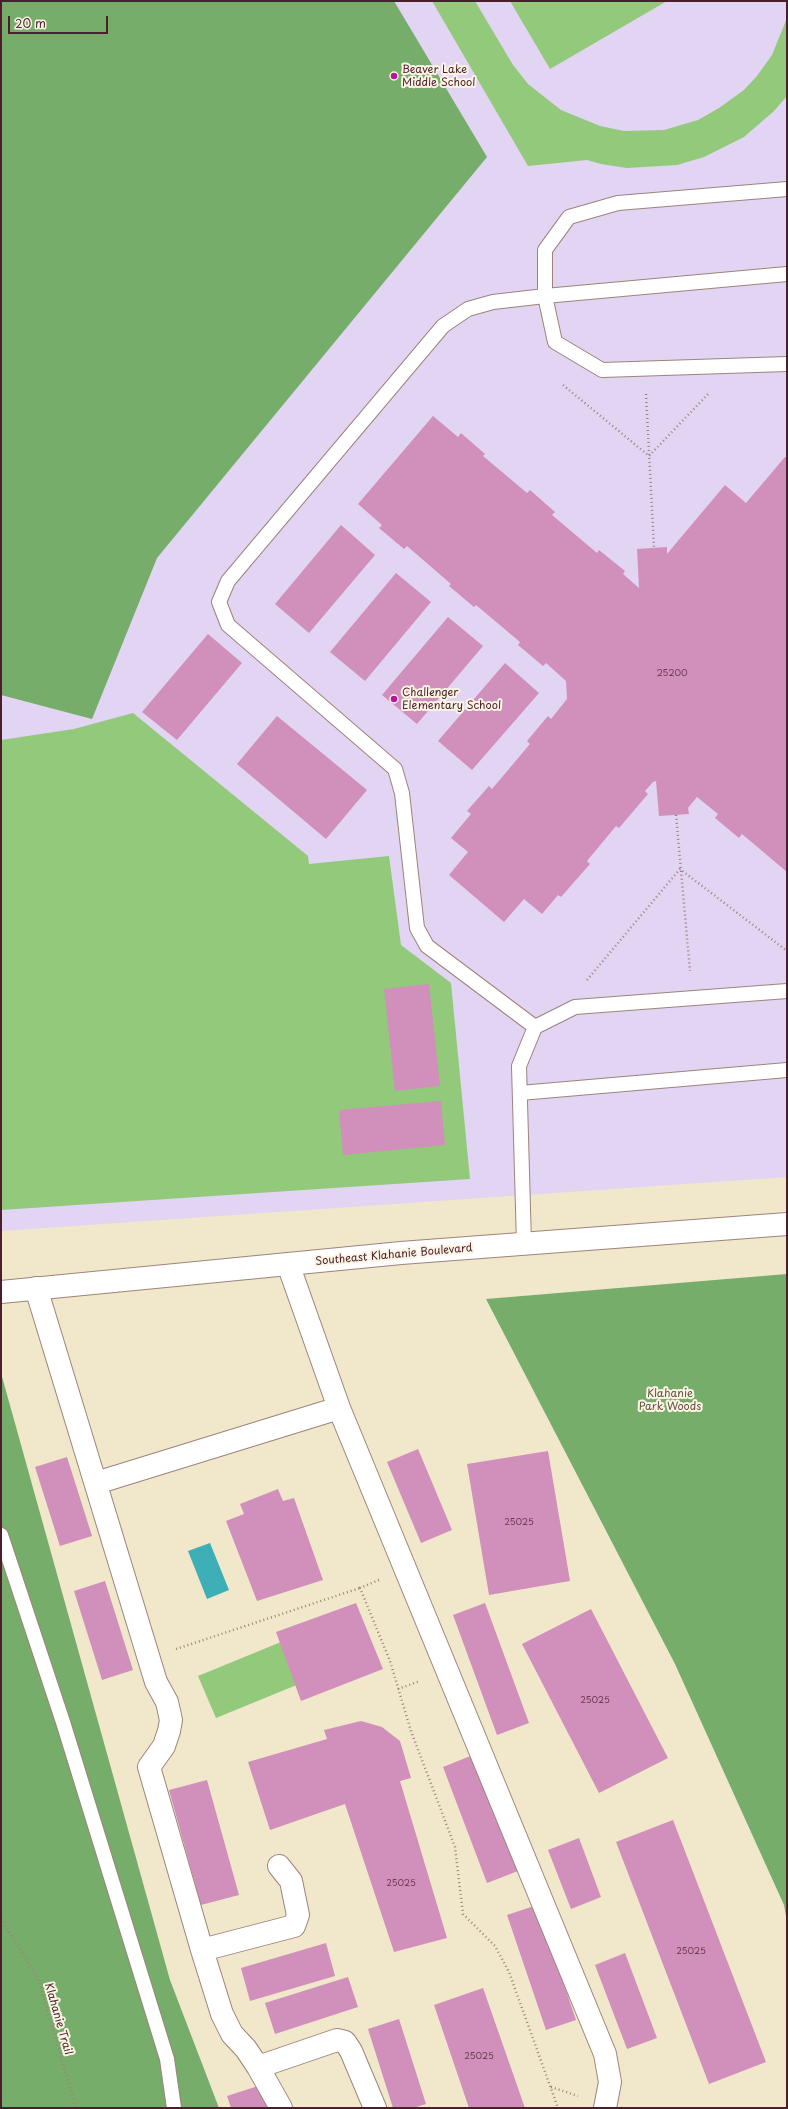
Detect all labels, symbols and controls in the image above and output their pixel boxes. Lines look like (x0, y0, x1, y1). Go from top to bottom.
scale bar (10, 8, 110, 34)
text: 20 m (15, 14, 46, 32)
place label: Beaver Lake Middle School (402, 63, 475, 89)
marker: Beaver Lake Middle School (389, 71, 399, 81)
house number: 25200 (656, 669, 688, 679)
place label: Challenger Elementary School (402, 686, 501, 712)
marker: Challenger Elementary School (389, 694, 399, 704)
street label: Southeast Klahanie Boulevard (315, 1242, 473, 1268)
park label: Klahanie Park Woods (639, 1387, 701, 1413)
house number: 25025 (504, 1518, 534, 1528)
house number: 25025 (580, 1696, 610, 1706)
house number: 25025 (386, 1879, 416, 1889)
house number: 25025 (676, 1947, 706, 1957)
street label: Klahanie Trail (41, 1981, 75, 2057)
house number: 25025 (464, 2052, 494, 2062)

